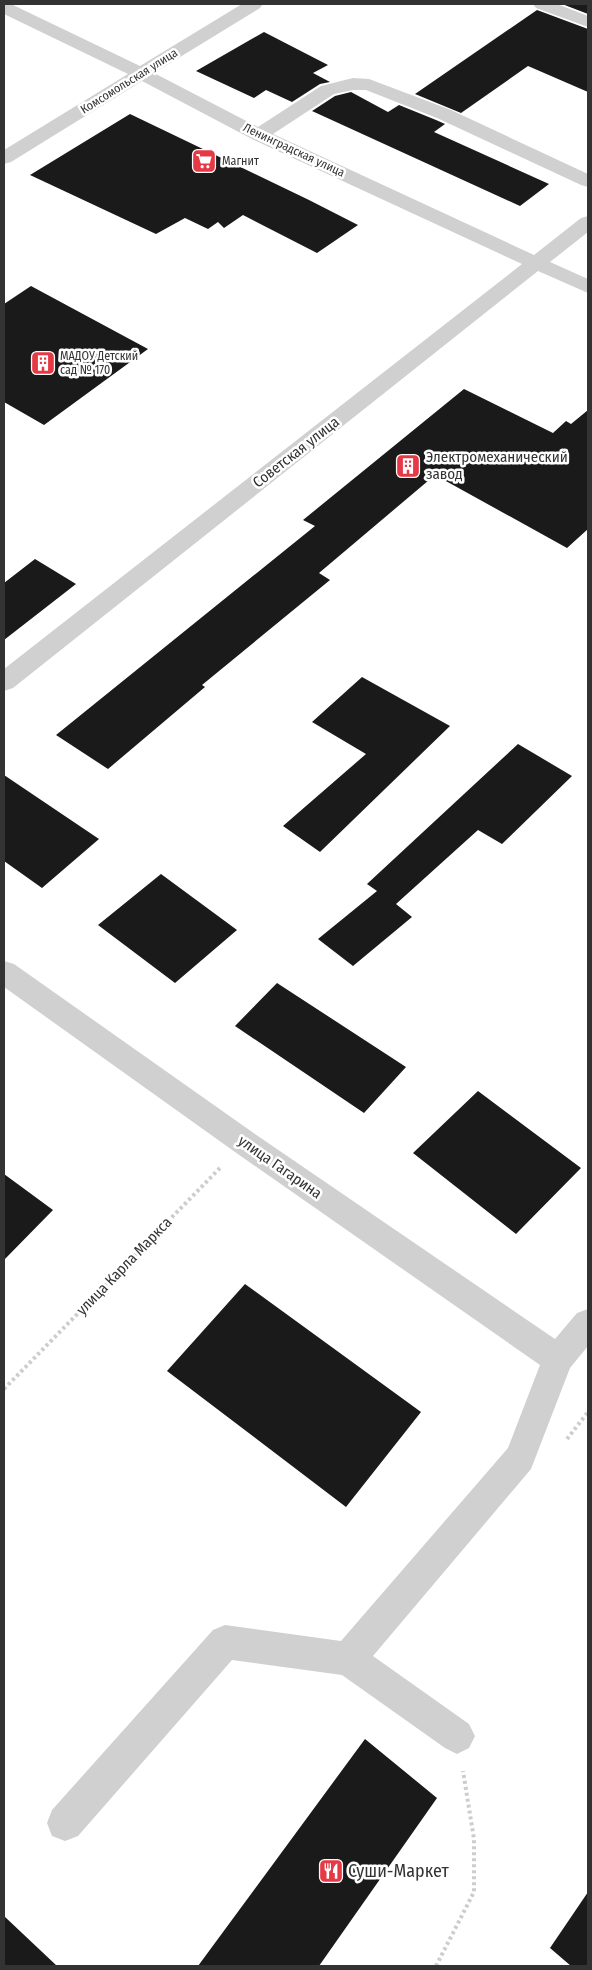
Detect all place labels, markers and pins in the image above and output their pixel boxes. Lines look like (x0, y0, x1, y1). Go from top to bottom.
supermarket icon: Магнит (191, 148, 217, 174)
place label: Магнит (222, 154, 259, 168)
place label: МАДОУ Детский сад № 170 (60, 349, 138, 377)
building icon: МАДОУ Детский сад № 170 (30, 350, 56, 376)
place label: Электромеханический завод (426, 448, 568, 483)
building icon: Электромеханический завод (395, 453, 421, 479)
restaurant icon: Суши-Маркет (318, 1858, 344, 1884)
place label: Суши-Маркет (348, 1860, 449, 1882)

